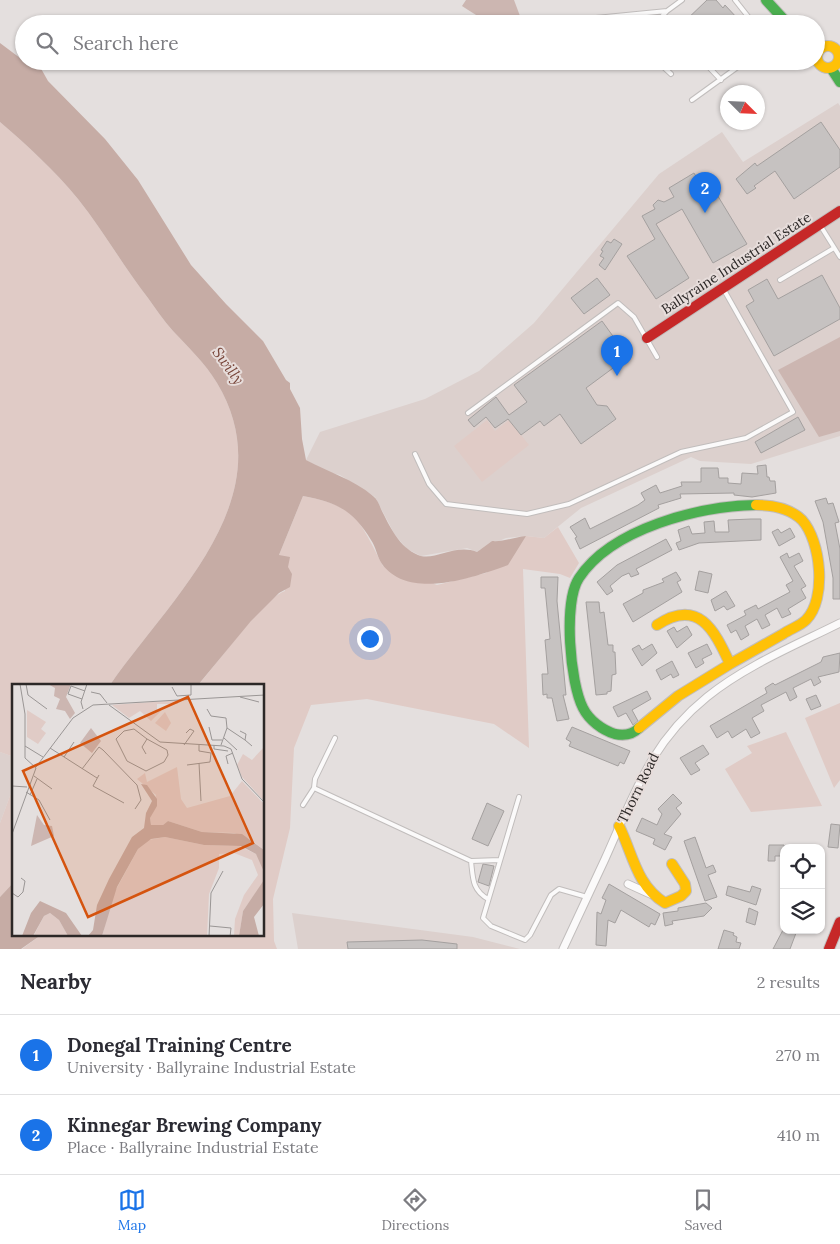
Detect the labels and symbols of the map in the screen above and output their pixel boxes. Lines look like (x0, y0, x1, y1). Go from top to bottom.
north arrow (720, 85, 765, 130)
pin: 2 (689, 172, 721, 213)
street label: Ballyraine Industrial Estate (658, 208, 815, 318)
pin: 1 (601, 335, 633, 376)
water label: Swilly (208, 343, 248, 388)
your location (357, 626, 383, 652)
inset map (12, 684, 265, 936)
street label: Thorn Road (613, 750, 663, 826)

